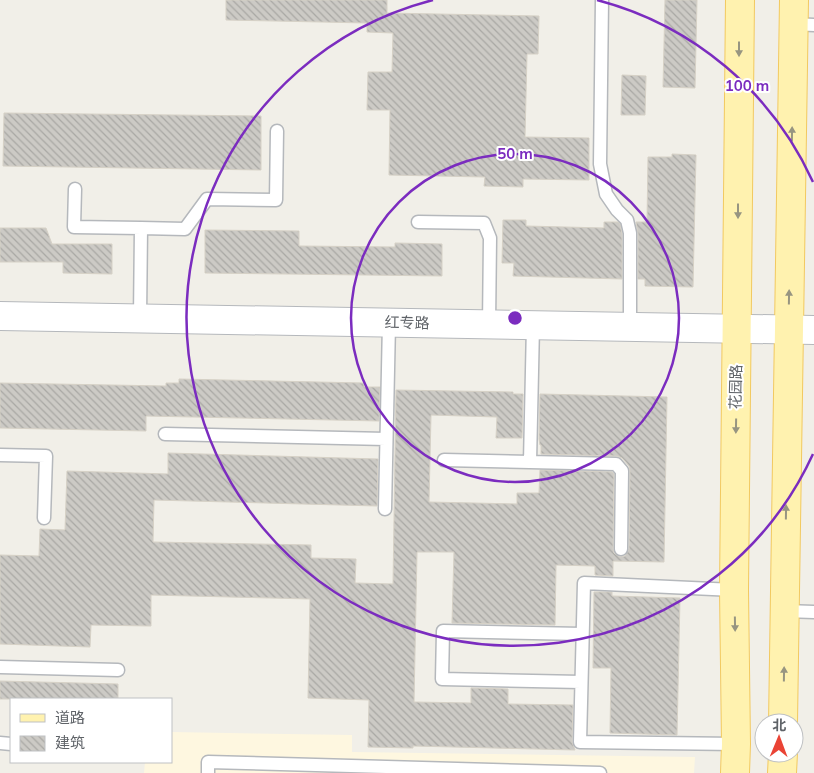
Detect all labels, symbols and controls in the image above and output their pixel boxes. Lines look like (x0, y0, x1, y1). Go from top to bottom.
one-way arrow (735, 41, 743, 57)
text: 100 m (725, 76, 769, 95)
one-way arrow (788, 126, 796, 142)
text: 50 m (497, 144, 533, 163)
one-way arrow (734, 203, 742, 219)
one-way arrow (786, 289, 794, 305)
centre of rings (506, 309, 524, 327)
street label: 红专路 (384, 313, 430, 332)
street label: 花园路 (726, 364, 745, 410)
one-way arrow (732, 418, 740, 434)
one-way arrow (782, 504, 790, 520)
one-way arrow (731, 616, 739, 632)
one-way arrow (780, 666, 788, 682)
legend (10, 698, 172, 763)
text: 道路 (55, 708, 85, 727)
north arrow (754, 713, 804, 763)
text: 北 (772, 716, 786, 734)
text: 建筑 (55, 733, 85, 752)

